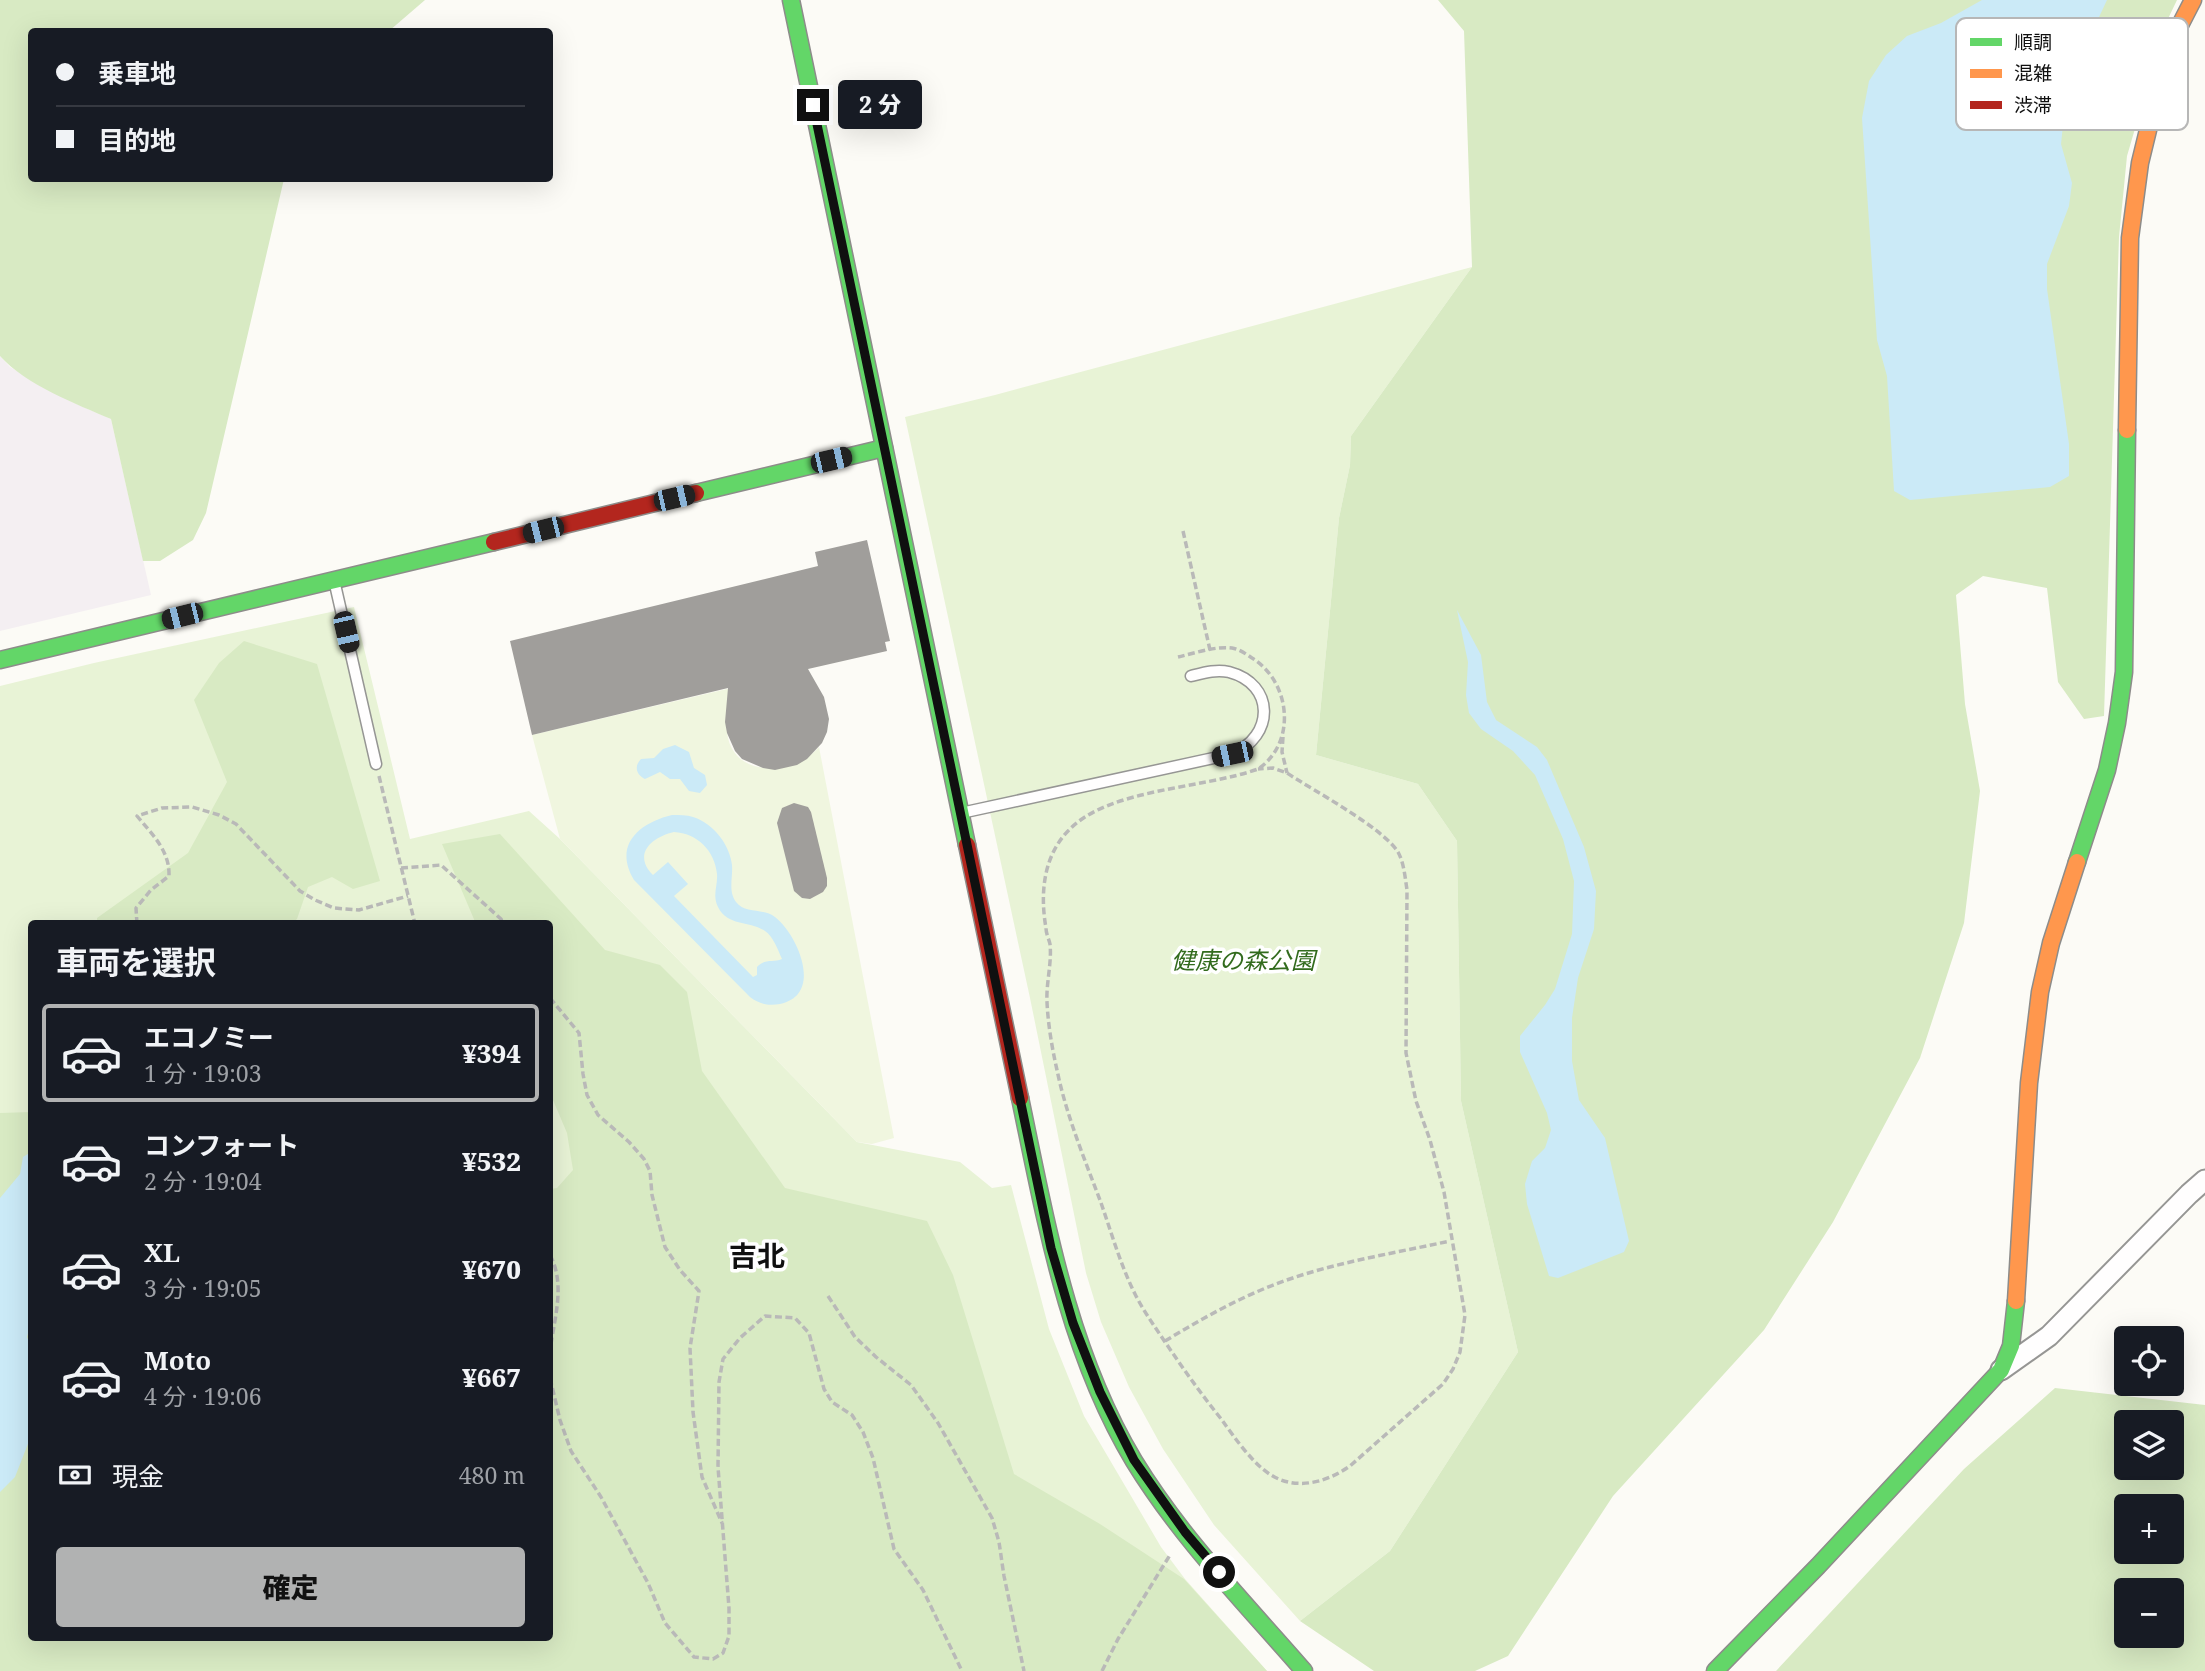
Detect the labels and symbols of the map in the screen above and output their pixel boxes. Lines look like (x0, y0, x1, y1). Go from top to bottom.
legend (1956, 18, 2188, 130)
text: 順調 (2014, 29, 2052, 55)
text: 混雑 (2014, 60, 2052, 86)
callout: 2 分 (838, 80, 922, 130)
route end (797, 89, 829, 121)
text: 渋滞 (2014, 92, 2052, 118)
car (809, 445, 854, 475)
car (652, 483, 697, 513)
car (521, 515, 566, 545)
car (160, 601, 205, 631)
car (332, 609, 361, 655)
car (1210, 739, 1255, 769)
park label: 健康の森公園 (1171, 943, 1318, 976)
district label: 吉北 (729, 1236, 785, 1274)
route start (1203, 1556, 1235, 1588)

